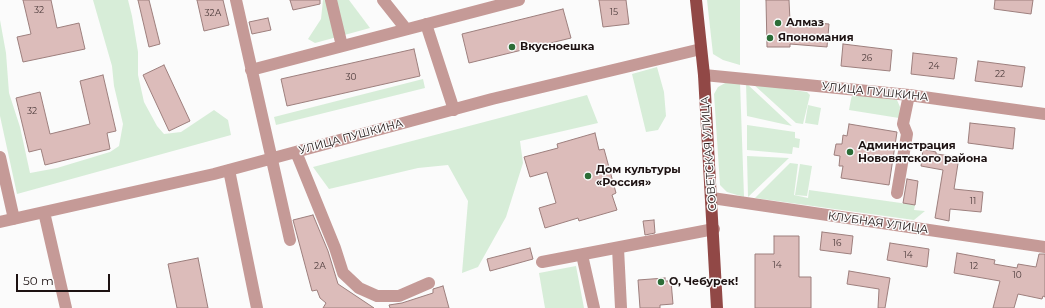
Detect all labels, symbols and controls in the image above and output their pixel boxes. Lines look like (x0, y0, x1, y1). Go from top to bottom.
house number: 32 (34, 5, 44, 15)
house number: 15 (610, 7, 618, 17)
house number: 32А (205, 8, 221, 18)
place label: Алмаз (786, 16, 824, 30)
marker: Алмаз (773, 18, 783, 28)
place label: Япономания (778, 31, 854, 45)
marker: Япономания (765, 33, 775, 43)
place label: Вкусноешка (520, 40, 594, 54)
marker: Вкусноешка (507, 42, 517, 52)
house number: 26 (862, 53, 872, 63)
house number: 24 (929, 61, 939, 71)
house number: 22 (995, 69, 1005, 79)
house number: 30 (345, 72, 357, 82)
street label: УЛИЦА ПУШКИНА (821, 80, 929, 104)
street label: СОВЕТСКАЯ УЛИЦА (698, 96, 720, 212)
house number: 32 (27, 106, 37, 116)
street label: УЛИЦА ПУШКИНА (298, 117, 404, 157)
place label: Администрация Нововятского района (858, 139, 987, 165)
marker: Администрация Нововятского района (845, 147, 855, 157)
place label: Дом культуры «Россия» (596, 163, 681, 189)
marker: Дом культуры «Россия» (583, 171, 593, 181)
house number: 11 (970, 196, 976, 206)
street label: КЛУБНАЯ УЛИЦА (827, 209, 929, 237)
house number: 16 (833, 238, 841, 248)
house number: 14 (903, 250, 913, 260)
house number: 14 (772, 260, 782, 270)
house number: 2А (314, 261, 326, 271)
house number: 12 (970, 261, 978, 271)
scale bar (18, 266, 112, 292)
house number: 10 (1012, 270, 1022, 280)
text: 50 m (23, 273, 54, 288)
place label: О, Чебурек! (669, 275, 738, 289)
marker: О, Чебурек! (656, 277, 666, 287)

